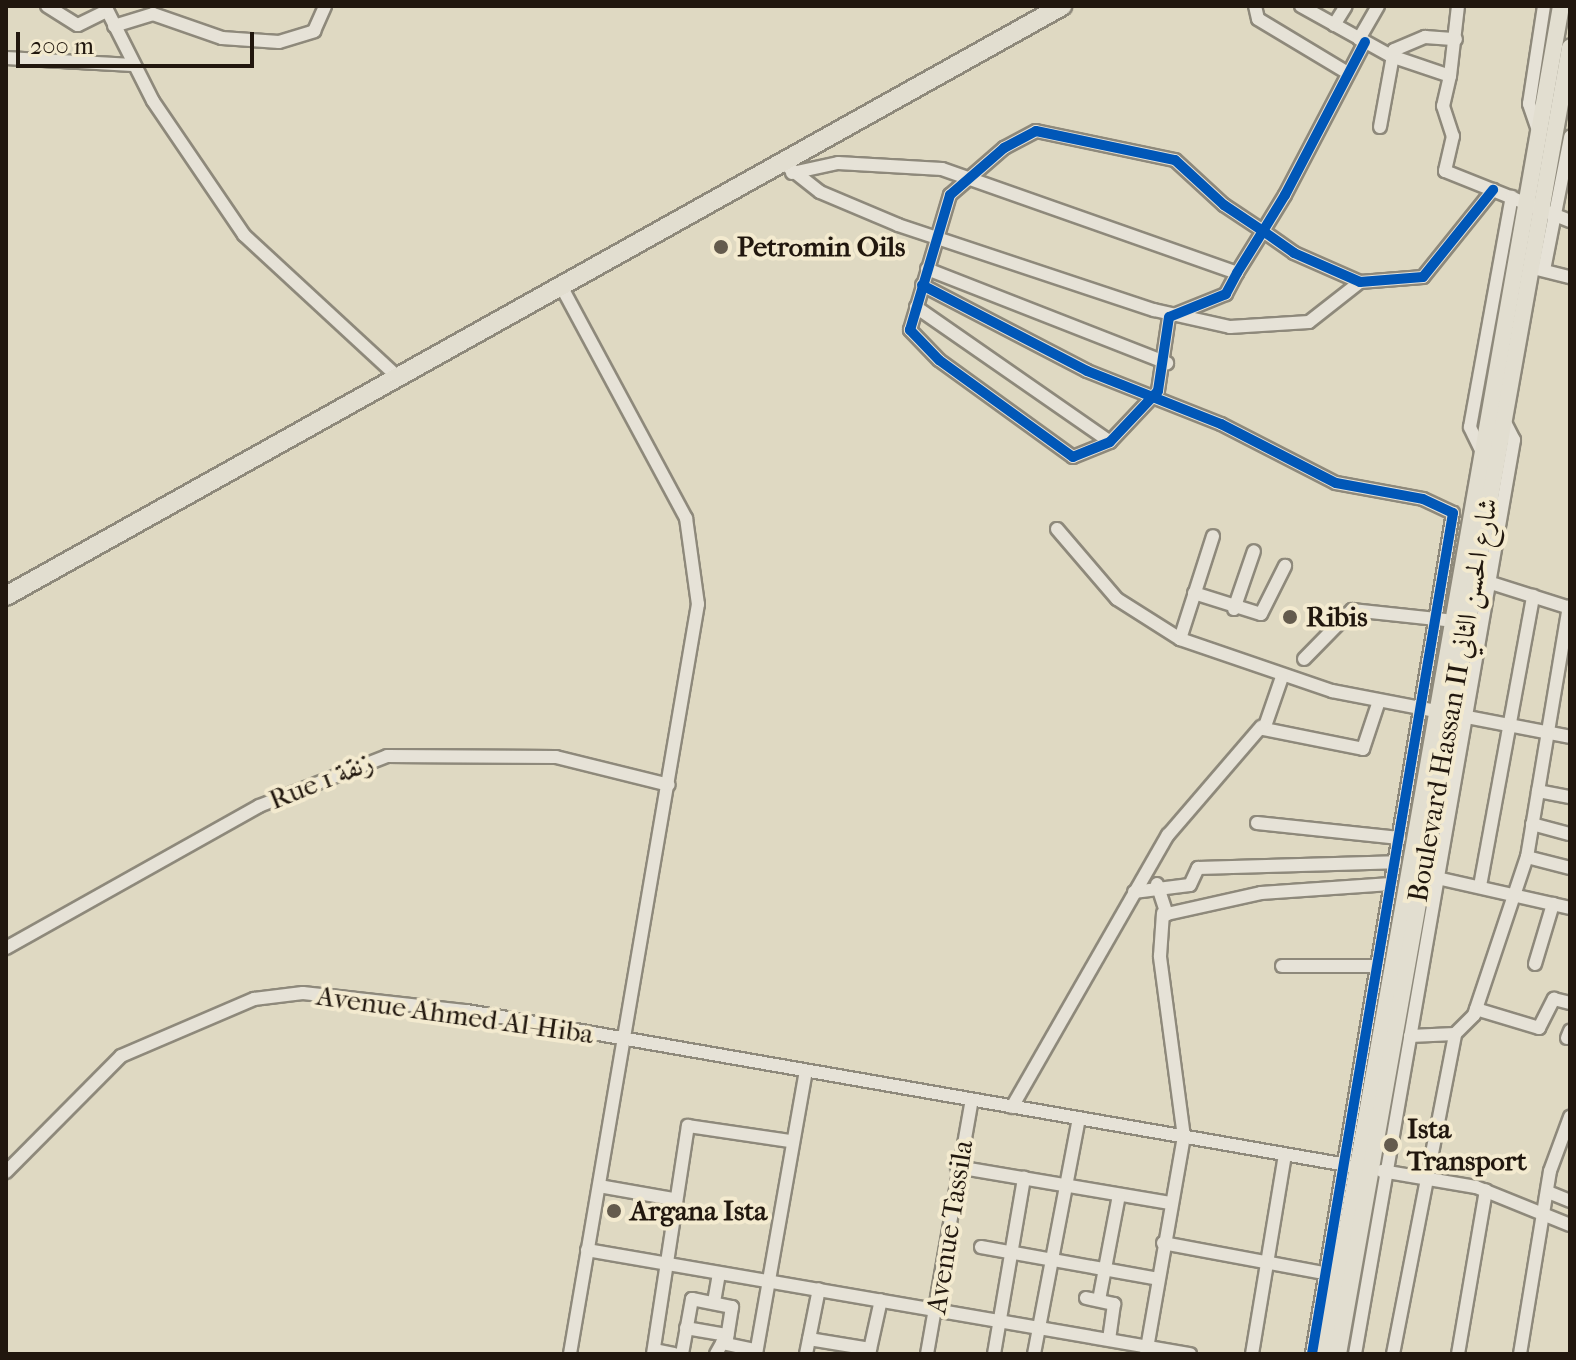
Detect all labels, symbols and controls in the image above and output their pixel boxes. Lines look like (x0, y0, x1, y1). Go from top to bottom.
scale bar (20, 16, 258, 66)
text: 200 m (30, 32, 94, 60)
place label: Petromin Oils (737, 230, 905, 264)
marker: Petromin Oils (712, 238, 730, 256)
street label: Boulevard Hassan II شارع الحسن الثاني (1401, 495, 1505, 905)
place label: Ribis (1306, 600, 1367, 634)
marker: Ribis (1281, 608, 1299, 626)
street label: Rue 1 زنقة (264, 745, 378, 817)
street label: Avenue Ahmed Al-Hiba (314, 979, 596, 1051)
place label: Ista Transport (1407, 1112, 1527, 1178)
marker: Ista Transport (1382, 1136, 1400, 1154)
street label: Avenue Tassila (920, 1138, 980, 1316)
place label: Argana Ista (630, 1194, 767, 1228)
marker: Argana Ista (605, 1202, 623, 1220)

